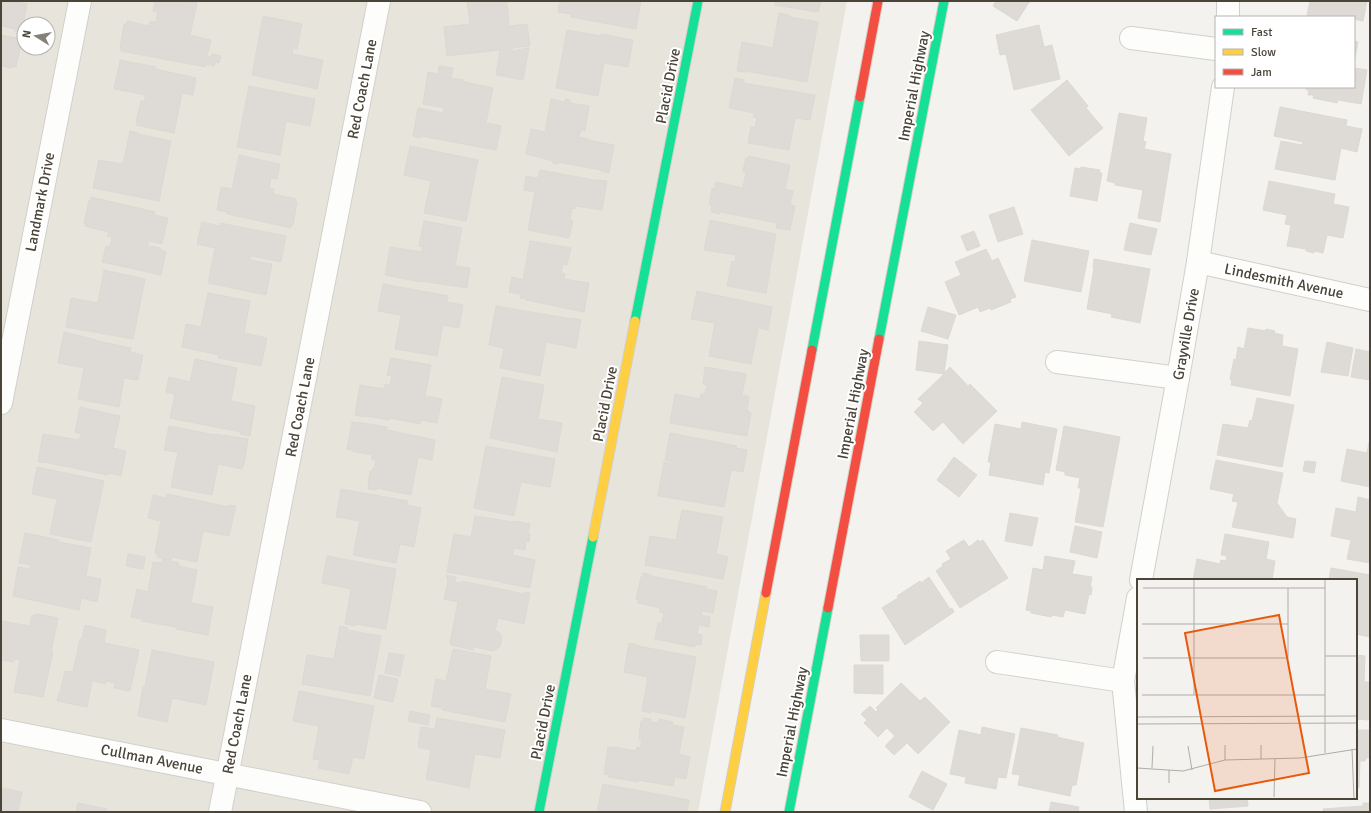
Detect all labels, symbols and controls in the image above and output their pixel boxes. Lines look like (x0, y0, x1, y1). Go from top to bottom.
north arrow (16, 16, 56, 56)
legend (1215, 16, 1355, 88)
text: Fast (1251, 25, 1272, 40)
text: N (20, 29, 34, 39)
street label: Imperial Highway (894, 29, 934, 143)
street label: Red Coach Lane (343, 38, 381, 140)
text: Slow (1251, 45, 1276, 60)
street label: Placid Drive (652, 47, 684, 125)
text: Jam (1251, 65, 1272, 80)
street label: Landmark Drive (22, 151, 58, 253)
street label: Lindesmith Avenue (1223, 260, 1345, 302)
street label: Grayville Drive (1169, 287, 1203, 381)
street label: Imperial Highway (833, 347, 873, 461)
street label: Red Coach Lane (281, 356, 319, 458)
street label: Placid Drive (589, 365, 621, 443)
inset map (1137, 579, 1357, 799)
street label: Imperial Highway (772, 665, 812, 779)
street label: Red Coach Lane (218, 673, 256, 775)
street label: Placid Drive (527, 683, 559, 761)
street label: Cullman Avenue (99, 740, 205, 778)

